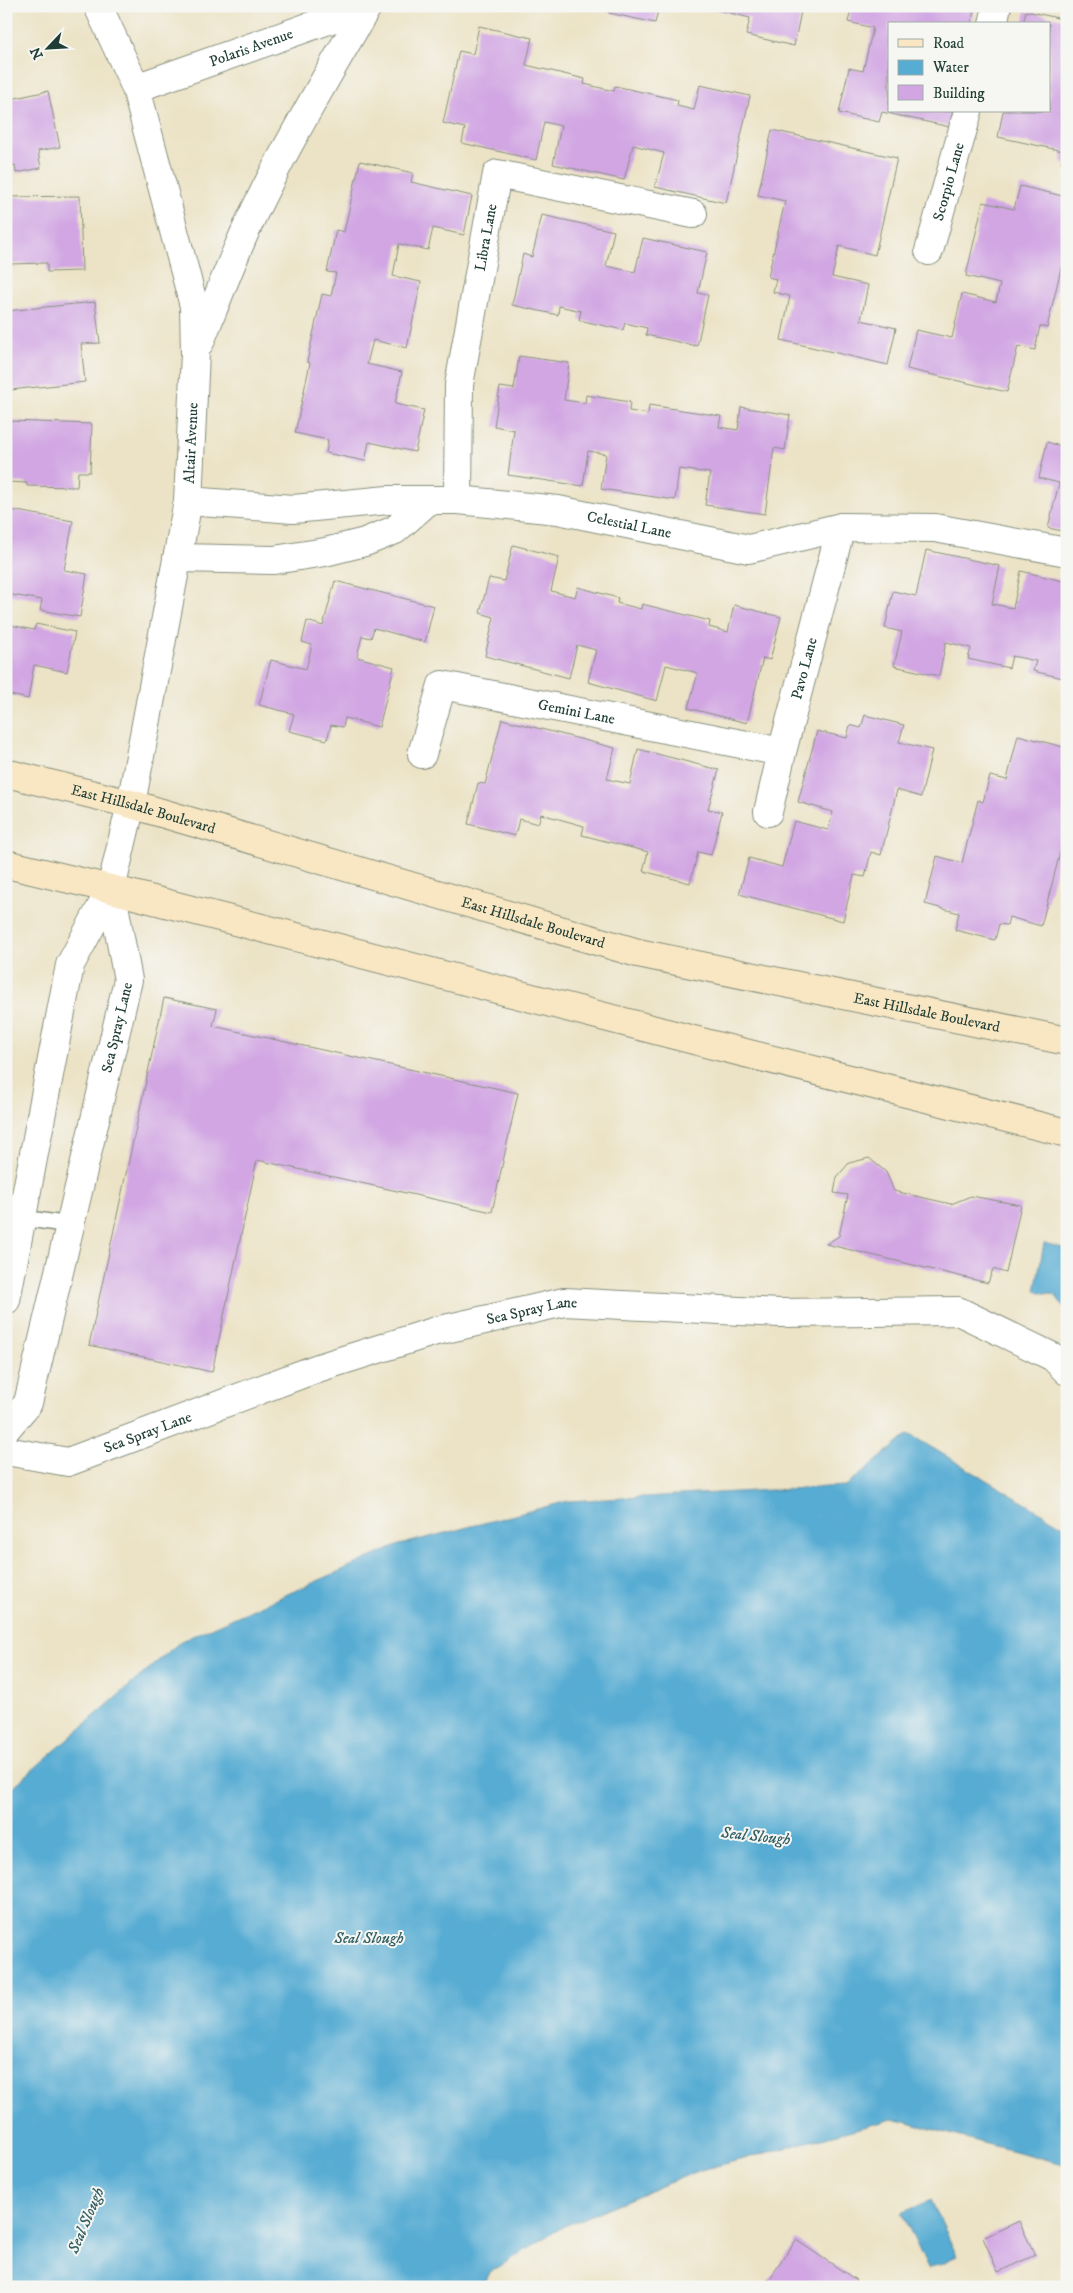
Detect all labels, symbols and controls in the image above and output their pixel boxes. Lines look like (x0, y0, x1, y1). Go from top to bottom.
north arrow (22, 22, 72, 72)
legend (888, 22, 1050, 112)
street label: Polaris Avenue (207, 24, 296, 71)
text: Road (933, 34, 965, 53)
text: N (26, 44, 48, 62)
text: Water (932, 58, 969, 77)
text: Building (933, 84, 985, 103)
street label: Scorpio Lane (929, 141, 969, 223)
street label: Libra Lane (471, 202, 501, 273)
street label: Altair Avenue (180, 402, 203, 484)
street label: Celestial Lane (585, 507, 673, 543)
street label: Pavo Lane (787, 636, 822, 702)
street label: Gemini Lane (536, 695, 617, 729)
street label: East Hillsdale Boulevard (69, 781, 218, 838)
street label: East Hillsdale Boulevard (459, 893, 608, 953)
street label: Sea Spray Lane (97, 980, 137, 1075)
street label: East Hillsdale Boulevard (852, 988, 1002, 1037)
street label: Sea Spray Lane (485, 1293, 578, 1329)
street label: Sea Spray Lane (101, 1407, 194, 1458)
water label: Seal Slough (719, 1822, 792, 1850)
water label: Seal Slough (333, 1928, 404, 1948)
water label: Seal Slough (63, 2184, 109, 2257)

